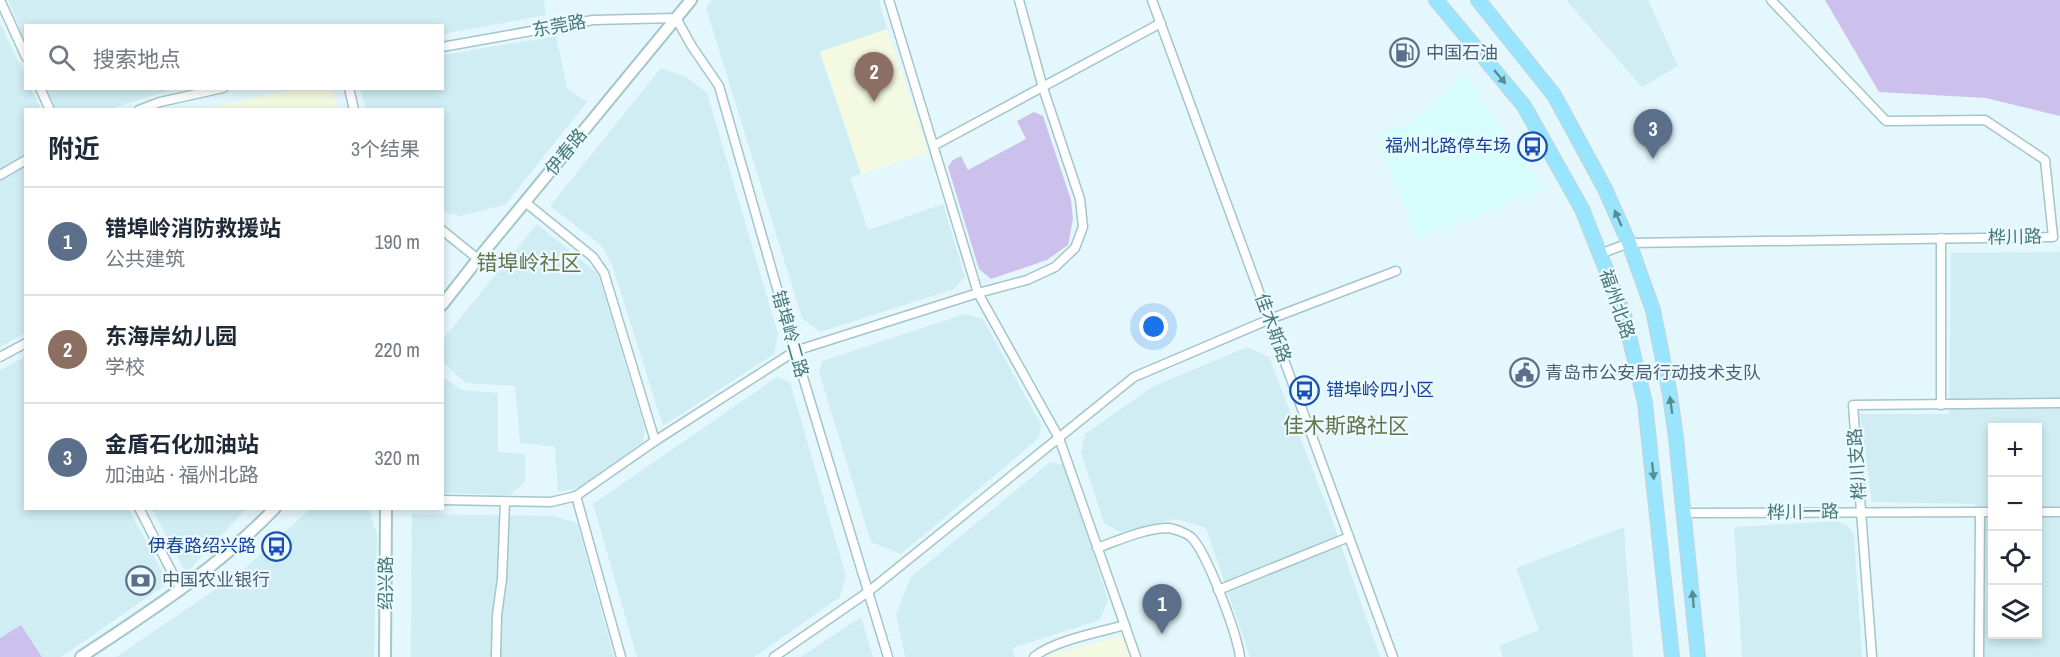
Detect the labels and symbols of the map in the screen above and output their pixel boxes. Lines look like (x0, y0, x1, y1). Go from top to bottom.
street label: 东莞路 (530, 9, 588, 43)
fuel station icon: 中国石油 (1389, 37, 1421, 69)
place label: 中国石油 (1426, 40, 1498, 65)
pin: 2 (854, 52, 894, 102)
one-way arrow (1493, 69, 1506, 84)
pin: 3 (1634, 110, 1672, 159)
street label: 伊春路 (539, 123, 592, 181)
bus stop icon: 福州北路停车场 (1516, 130, 1548, 162)
place label: 福州北路停车场 (1385, 133, 1511, 158)
one-way arrow (1613, 209, 1623, 227)
street label: 桦川路 (1988, 224, 2042, 249)
district label: 错埠岭社区 (477, 248, 582, 277)
street label: 福州北路 (1594, 266, 1641, 342)
street label: 错埠岭二路 (766, 287, 815, 381)
street label: 佳木斯路 (1249, 290, 1298, 366)
your location (1139, 312, 1168, 341)
public building icon: 青岛市公安局行动技术支队 (1508, 357, 1540, 389)
place label: 青岛市公安局行动技术支队 (1545, 360, 1761, 385)
bus stop icon: 错埠岭四小区 (1289, 374, 1321, 406)
place label: 错埠岭四小区 (1326, 377, 1434, 402)
one-way arrow (1666, 395, 1676, 414)
district label: 佳木斯路社区 (1283, 411, 1409, 440)
street label: 桦川支路 (1842, 427, 1871, 501)
one-way arrow (1648, 461, 1657, 480)
street label: 桦川一路 (1767, 498, 1839, 525)
bus stop icon: 伊春路绍兴路 (261, 530, 293, 562)
place label: 伊春路绍兴路 (148, 533, 256, 558)
street label: 绍兴路 (373, 556, 398, 610)
bank icon: 中国农业银行 (125, 564, 157, 596)
place label: 中国农业银行 (162, 567, 270, 592)
pin: 1 (1142, 584, 1182, 634)
one-way arrow (1688, 589, 1698, 608)

